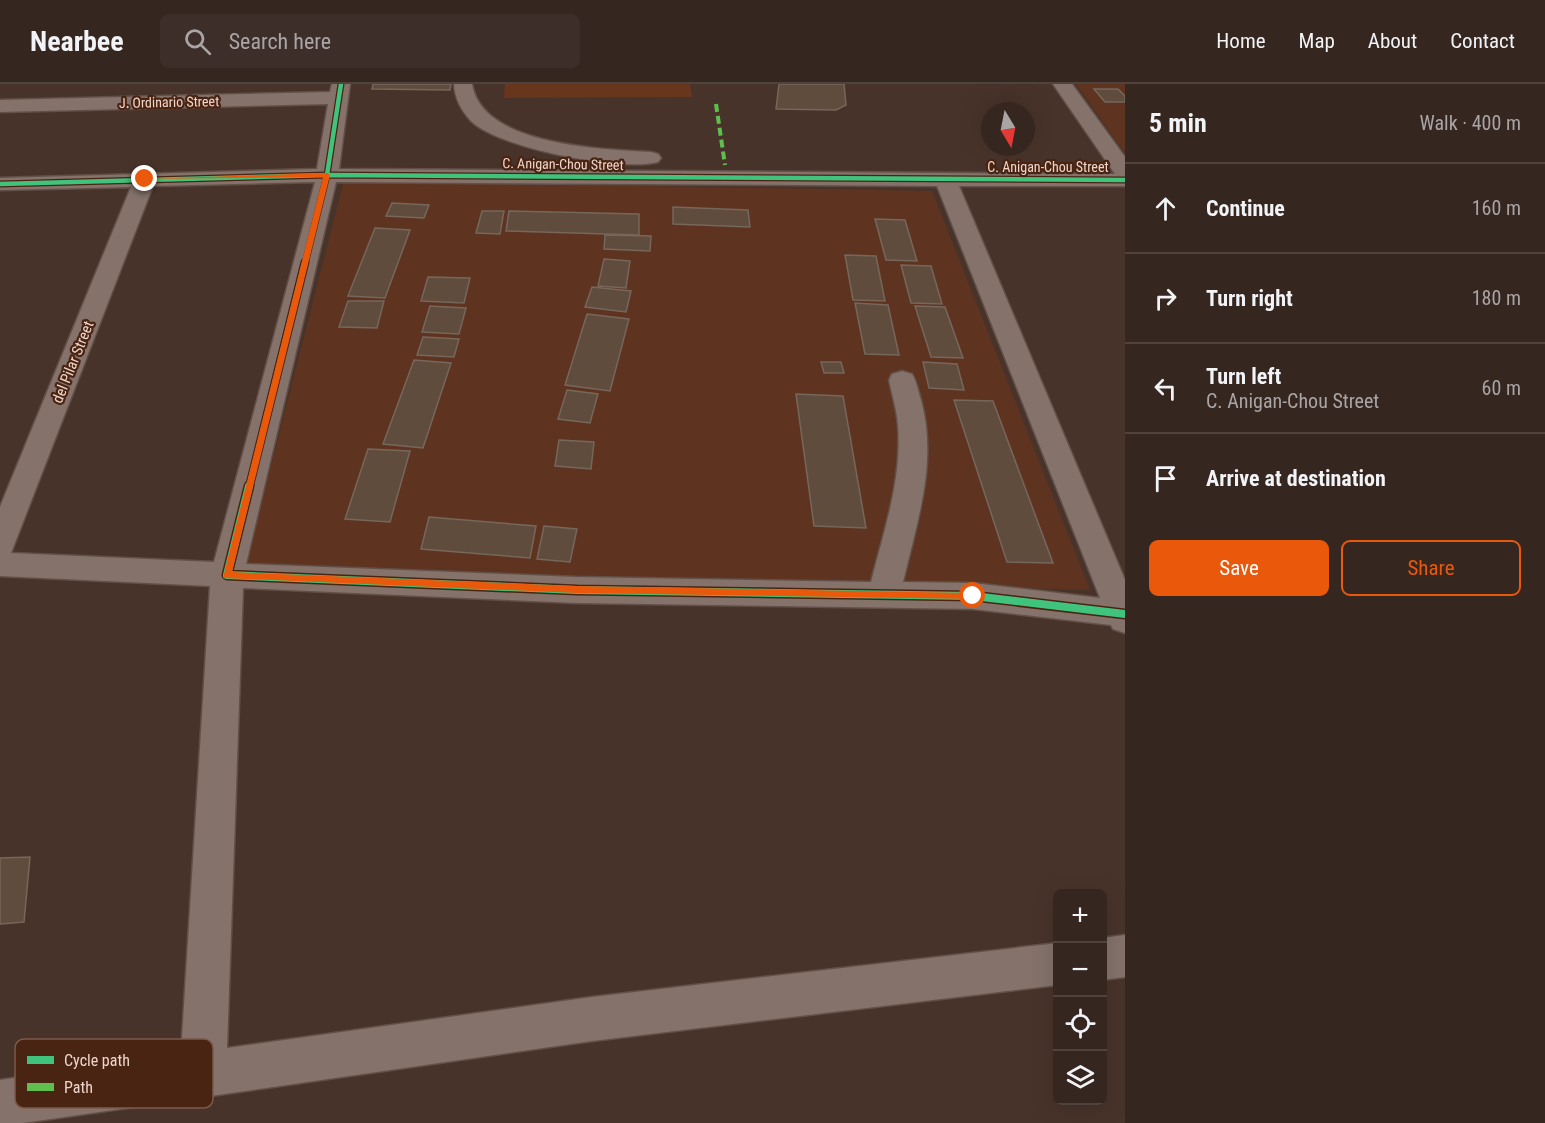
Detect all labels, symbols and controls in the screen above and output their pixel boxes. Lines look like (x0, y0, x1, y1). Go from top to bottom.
search box (160, 14, 580, 68)
text: Nearbee (30, 25, 124, 58)
icon: search (181, 25, 214, 58)
text: Search here (229, 29, 331, 54)
text: Home (1216, 29, 1266, 53)
text: Map (1299, 29, 1335, 53)
text: About (1368, 29, 1417, 53)
text: Contact (1450, 29, 1515, 53)
street label: J. Ordinario Street (119, 93, 219, 111)
north arrow (981, 102, 1035, 156)
text: 5 min (1149, 108, 1207, 138)
text: Walk · 400 m (1420, 111, 1521, 135)
street label: C. Anigan-Chou Street (502, 155, 624, 173)
street label: C. Anigan-Chou Street (987, 159, 1109, 175)
route end (131, 165, 157, 191)
icon: ahead (1149, 192, 1182, 225)
text: Continue (1206, 196, 1285, 221)
text: 160 m (1472, 196, 1521, 220)
icon: right (1149, 282, 1182, 315)
text: Turn right (1206, 286, 1293, 311)
text: 180 m (1472, 286, 1521, 310)
street label: del Pilar Street (48, 318, 98, 406)
text: Turn left (1206, 364, 1281, 389)
icon: left (1149, 372, 1182, 405)
text: 60 m (1482, 376, 1521, 400)
text: C. Anigan-Chou Street (1206, 389, 1379, 413)
icon: arrive (1149, 462, 1182, 495)
text: Arrive at destination (1206, 466, 1386, 491)
button: Save (1149, 540, 1329, 596)
button: Share (1341, 540, 1521, 596)
route start (959, 582, 985, 608)
map controls (1053, 889, 1107, 1105)
button: + (1053, 889, 1107, 943)
button: − (1053, 943, 1107, 997)
button: locate (1053, 997, 1107, 1051)
legend (15, 1039, 213, 1108)
text: Cycle path (64, 1051, 130, 1070)
button: layers (1053, 1051, 1107, 1105)
text: Path (64, 1078, 93, 1097)

